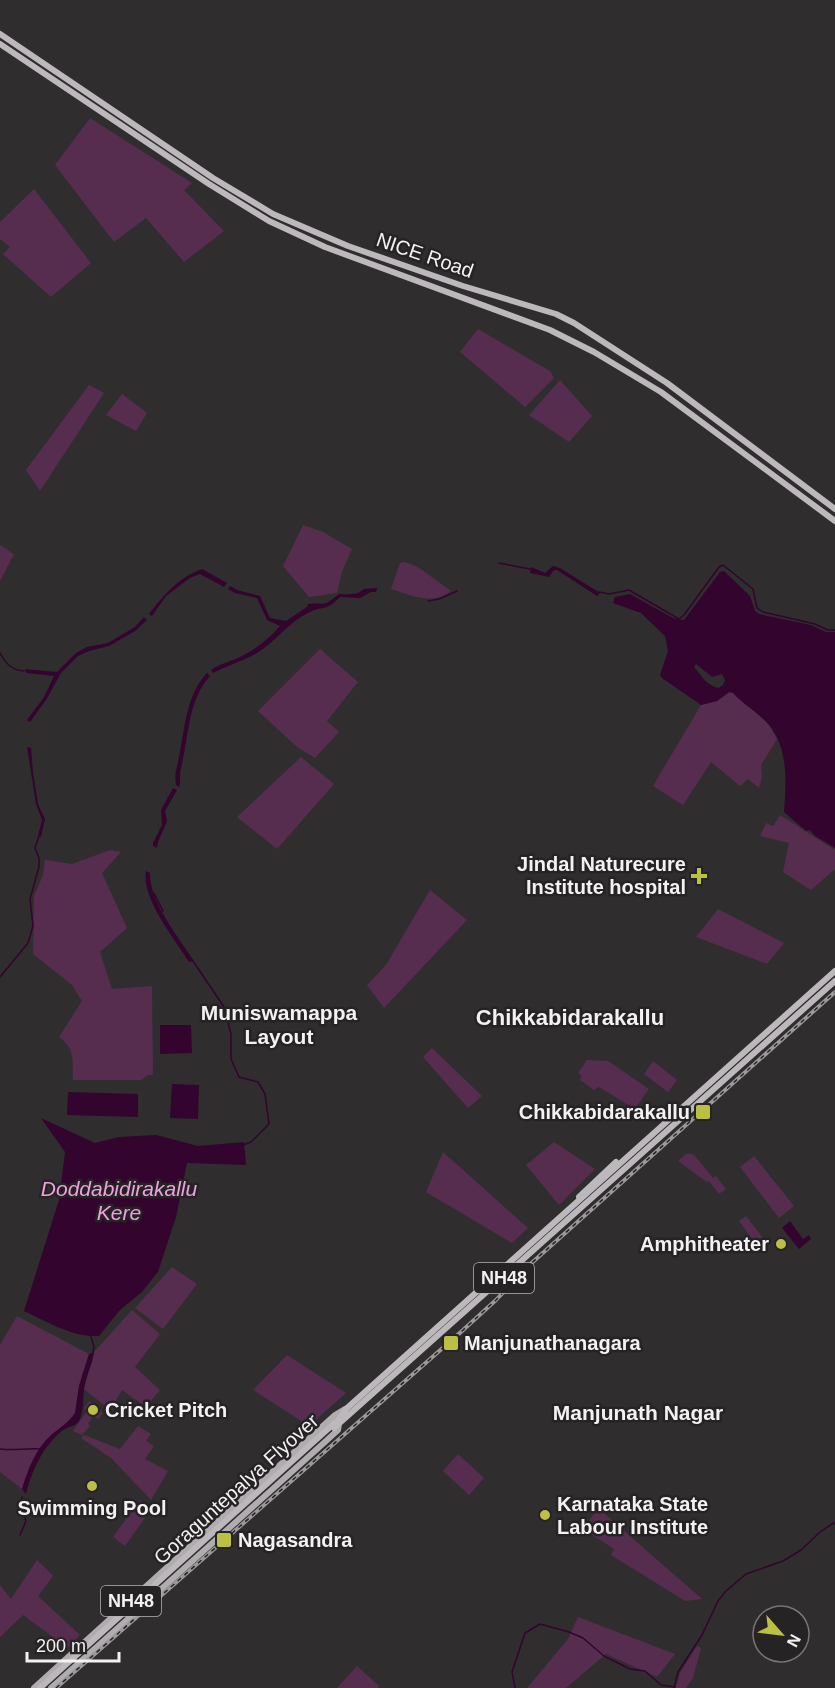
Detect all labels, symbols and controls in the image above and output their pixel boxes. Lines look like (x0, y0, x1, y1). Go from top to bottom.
street label: NICE Road (374, 228, 476, 282)
place label: Jindal Naturecure Institute hospital (517, 853, 686, 898)
marker: Jindal Naturecure Institute hospital (690, 867, 708, 885)
district label: Muniswamappa Layout (201, 1001, 357, 1048)
district label: Chikkabidarakallu (476, 1005, 664, 1030)
place label: Chikkabidarakallu (519, 1101, 690, 1123)
marker: Chikkabidarakallu (694, 1103, 712, 1121)
water label: Doddabidirakallu Kere (41, 1177, 198, 1224)
place label: Amphitheater (640, 1233, 769, 1255)
marker: Amphitheater (774, 1237, 788, 1251)
road number: NH48 (474, 1263, 534, 1293)
place label: Manjunathanagara (464, 1332, 642, 1354)
marker: Manjunathanagara (442, 1334, 460, 1352)
place label: Cricket Pitch (105, 1399, 227, 1421)
district label: Manjunath Nagar (553, 1401, 723, 1424)
marker: Cricket Pitch (86, 1403, 100, 1417)
street label: Goraguntepalya Flyover (149, 1409, 323, 1569)
marker: Swimming Pool (85, 1479, 99, 1493)
place label: Karnataka State Labour Institute (557, 1493, 708, 1538)
place label: Swimming Pool (18, 1497, 166, 1519)
marker: Karnataka State Labour Institute (538, 1508, 552, 1522)
place label: Nagasandra (238, 1529, 353, 1551)
marker: Nagasandra (215, 1531, 233, 1549)
road number: NH48 (101, 1586, 161, 1616)
north arrow (751, 1604, 811, 1664)
scale bar (27, 1625, 118, 1663)
text: N (784, 1632, 804, 1650)
text: 200 m (36, 1636, 86, 1656)

